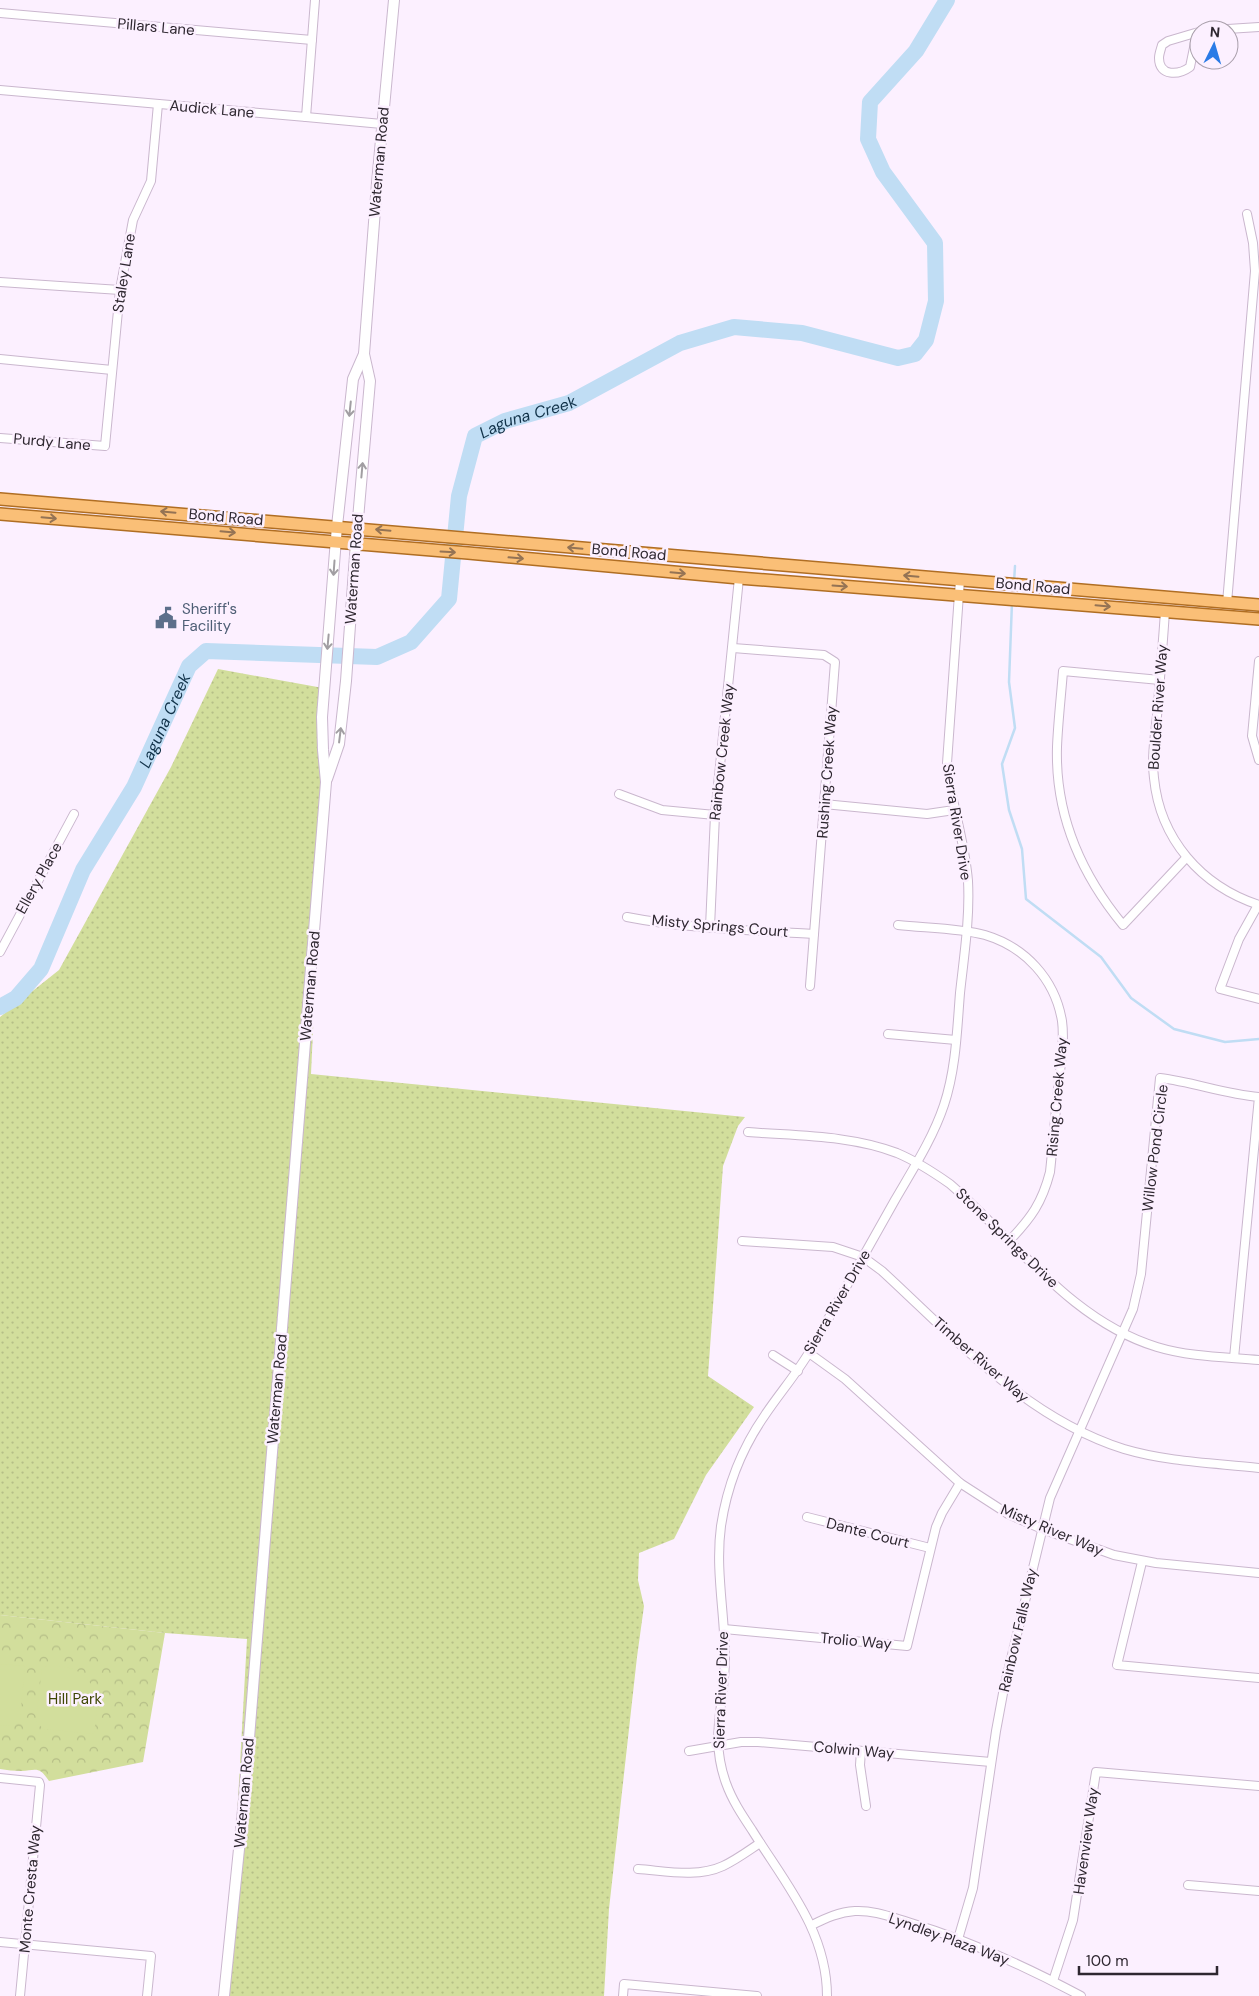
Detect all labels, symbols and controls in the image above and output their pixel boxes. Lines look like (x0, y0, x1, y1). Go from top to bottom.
street label: Pillars Lane (117, 14, 195, 40)
north arrow (1189, 20, 1239, 70)
text: N (1209, 23, 1221, 41)
street label: Audick Lane (169, 95, 255, 123)
street label: Waterman Road (364, 106, 394, 218)
street label: Staley Lane (108, 232, 140, 314)
water label: Laguna Creek (476, 390, 581, 443)
one-way arrow (345, 400, 355, 416)
street label: Purdy Lane (13, 429, 91, 455)
one-way arrow (357, 462, 367, 478)
street label: Bond Road (188, 504, 264, 530)
one-way arrow (161, 508, 177, 517)
one-way arrow (40, 513, 56, 523)
street label: Waterman Road (340, 513, 368, 625)
one-way arrow (375, 525, 391, 535)
one-way arrow (220, 528, 236, 537)
street label: Bond Road (591, 539, 667, 565)
one-way arrow (567, 543, 583, 553)
one-way arrow (439, 548, 455, 557)
one-way arrow (508, 553, 524, 563)
one-way arrow (330, 560, 339, 576)
one-way arrow (670, 568, 686, 577)
one-way arrow (904, 572, 920, 581)
street label: Bond Road (995, 573, 1071, 599)
one-way arrow (832, 581, 848, 590)
place label: Sheriff's Facility (182, 599, 237, 636)
one-way arrow (1095, 601, 1111, 610)
public building icon: Sheriff's Facility (153, 605, 179, 631)
one-way arrow (324, 634, 333, 650)
street label: Boulder River Way (1144, 643, 1172, 770)
water label: Laguna Creek (134, 669, 196, 771)
street label: Rainbow Creek Way (705, 682, 739, 821)
street label: Rushing Creek Way (812, 704, 842, 839)
one-way arrow (335, 728, 345, 744)
street label: Sierra River Drive (938, 762, 976, 882)
street label: Ellery Place (11, 839, 67, 917)
street label: Misty Springs Court (651, 910, 789, 942)
street label: Waterman Road (295, 930, 325, 1042)
street label: Rising Creek Way (1042, 1036, 1072, 1157)
street label: Willow Pond Circle (1137, 1083, 1173, 1213)
street label: Stone Springs Drive (951, 1184, 1063, 1292)
street label: Sierra River Drive (799, 1246, 875, 1358)
street label: Timber River Way (929, 1313, 1034, 1408)
street label: Waterman Road (262, 1333, 292, 1445)
street label: Misty River Way (998, 1499, 1107, 1561)
street label: Dante Court (824, 1513, 912, 1553)
street label: Rainbow Falls Way (994, 1566, 1042, 1694)
street label: Trolio Way (819, 1628, 893, 1654)
street label: Sierra River Drive (709, 1631, 733, 1749)
park label: Hill Park (48, 1689, 102, 1709)
street label: Waterman Road (229, 1737, 259, 1849)
street label: Colwin Way (813, 1737, 896, 1764)
street label: Havenview Way (1069, 1786, 1103, 1896)
street label: Monte Cresta Way (14, 1824, 46, 1954)
street label: Lyndley Plaza Way (886, 1908, 1012, 1970)
scale bar (1079, 1944, 1216, 1976)
text: 100 m (1086, 1951, 1129, 1971)

